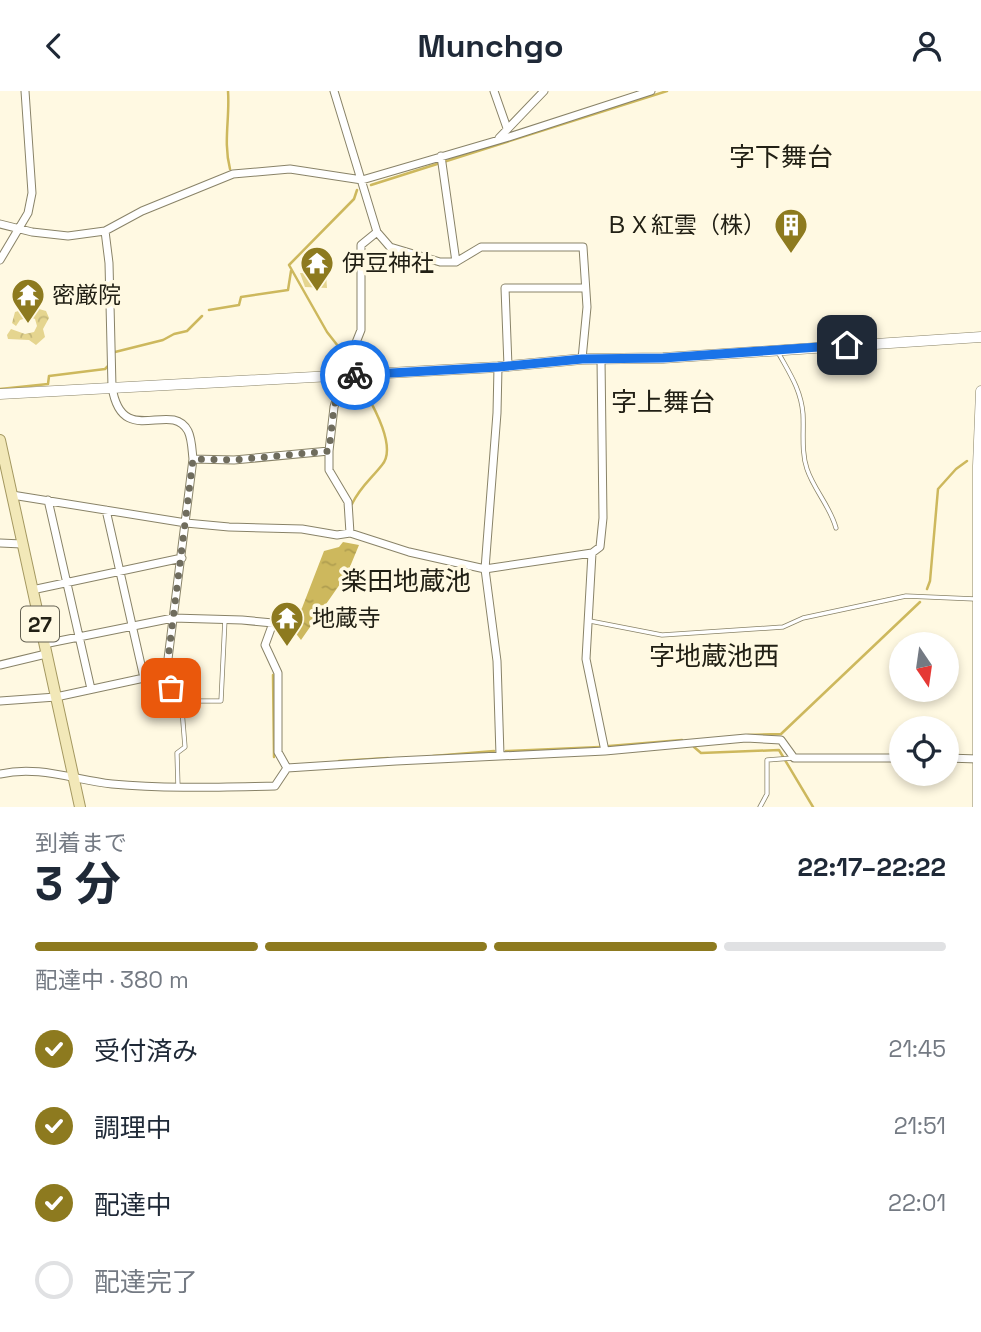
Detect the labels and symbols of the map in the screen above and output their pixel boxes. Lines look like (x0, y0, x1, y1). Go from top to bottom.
district label: 字下舞台 (729, 140, 833, 174)
building icon: ＢＸ紅雲（株） (772, 206, 810, 255)
place label: ＢＸ紅雲（株） (605, 210, 766, 240)
temple icon: 伊豆神社 (298, 244, 336, 293)
place label: 伊豆神社 (342, 248, 434, 278)
temple icon: 密厳院 (9, 276, 47, 325)
place label: 密厳院 (52, 280, 121, 310)
pin (817, 315, 877, 375)
courier (320, 340, 390, 410)
district label: 字上舞台 (611, 385, 715, 419)
district label: 楽田地蔵池 (341, 564, 471, 598)
temple icon: 地蔵寺 (268, 599, 306, 648)
place label: 地蔵寺 (312, 603, 381, 633)
road number: 27 (21, 607, 59, 641)
north arrow (889, 632, 959, 702)
district label: 字地蔵池西 (649, 639, 779, 673)
pin (141, 658, 201, 718)

